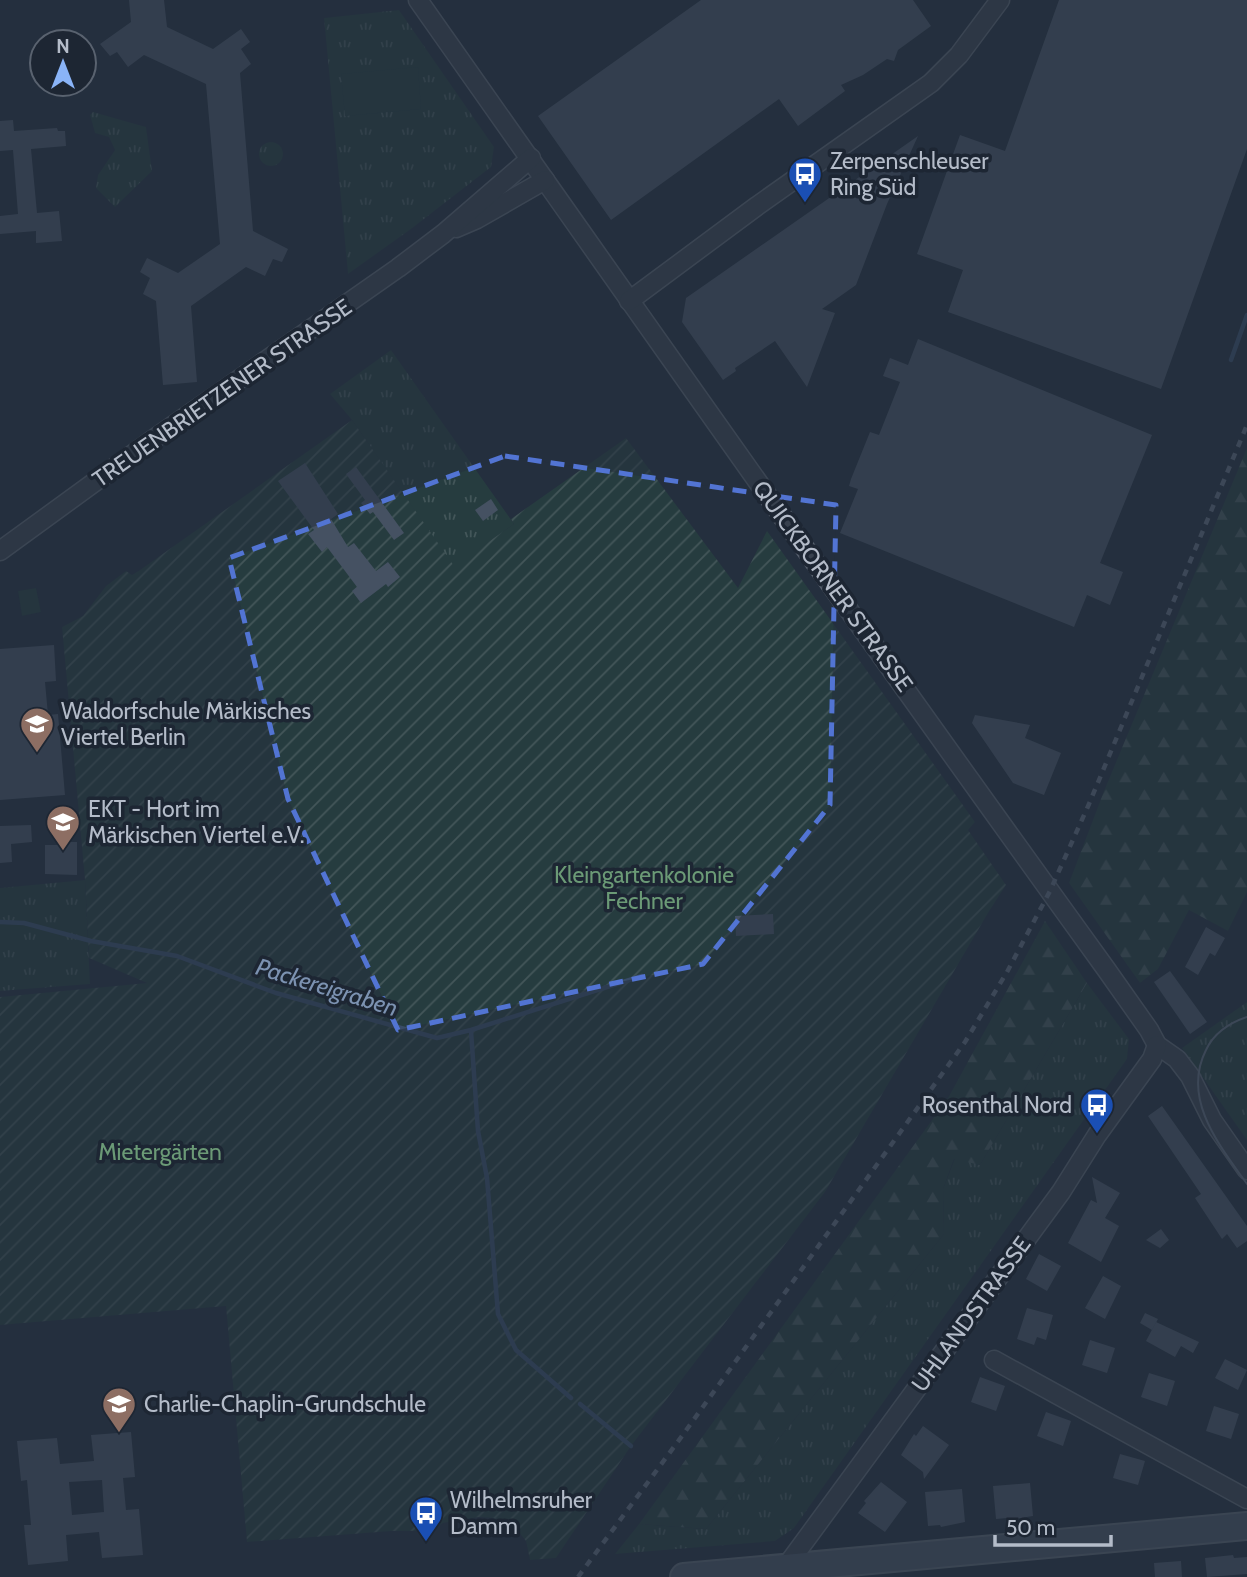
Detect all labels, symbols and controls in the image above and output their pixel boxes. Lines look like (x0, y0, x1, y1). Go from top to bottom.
north arrow (28, 28, 98, 98)
text: N (56, 35, 70, 58)
place label: Zerpenschleuser Ring Süd (830, 147, 989, 201)
bus stop icon: Zerpenschleuser Ring Süd (786, 155, 824, 204)
street label: TREUENBRIETZENER STRASSE (87, 293, 357, 493)
street label: QUICKBORNER STRASSE (747, 475, 919, 697)
place label: Waldorfschule Märkisches Viertel Berlin (61, 697, 311, 751)
school or university icon: Waldorfschule Märkisches Viertel Berlin (18, 705, 56, 754)
place label: EKT - Hort im Märkischen Viertel e.V. (88, 795, 305, 849)
school or university icon: EKT - Hort im Märkischen Viertel e.V. (44, 803, 82, 852)
park label: Kleingartenkolonie Fechner (554, 861, 734, 915)
water label: Packereigraben (253, 952, 401, 1022)
bus stop icon: Rosenthal Nord (1078, 1086, 1116, 1135)
place label: Rosenthal Nord (922, 1091, 1072, 1119)
park label: Mietergärten (98, 1138, 222, 1166)
street label: UHLANDSTRASSE (905, 1231, 1037, 1397)
school or university icon: Charlie-Chaplin-Grundschule (100, 1385, 138, 1434)
place label: Charlie-Chaplin-Grundschule (144, 1390, 426, 1418)
place label: Wilhelmsruher Damm (450, 1486, 593, 1540)
bus stop icon: Wilhelmsruher Damm (407, 1494, 445, 1543)
scale bar (995, 1504, 1110, 1548)
text: 50 m (1006, 1515, 1055, 1540)

